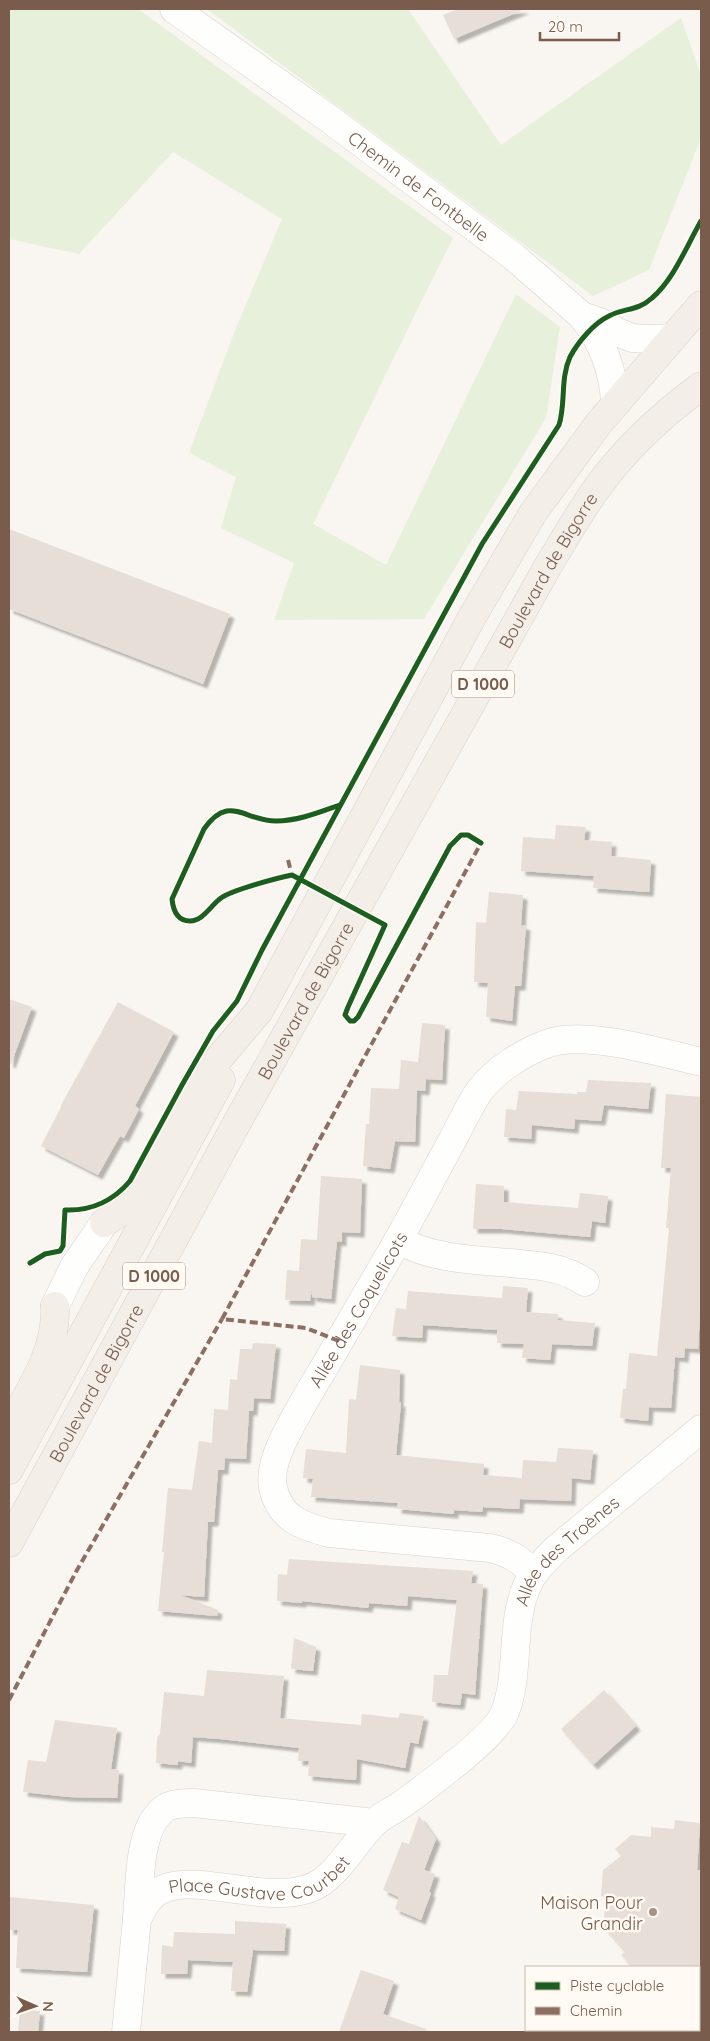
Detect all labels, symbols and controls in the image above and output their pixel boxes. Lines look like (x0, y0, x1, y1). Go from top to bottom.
scale bar (540, 10, 619, 42)
text: 20 m (548, 17, 583, 36)
street label: Chemin de Fontbelle (344, 126, 494, 246)
street label: Boulevard de Bigorre (493, 488, 602, 652)
road number: D 1000 (452, 671, 514, 698)
street label: Boulevard de Bigorre (252, 918, 358, 1083)
street label: Allée des Coquelicots (303, 1227, 412, 1391)
road number: D 1000 (123, 1262, 185, 1290)
street label: Boulevard de Bigorre (44, 1300, 148, 1466)
street label: Allée des Troènes (509, 1490, 624, 1608)
street label: Place Gustave Courbet (166, 1851, 354, 1905)
place label: Maison Pour Grandir (540, 1891, 643, 1935)
marker: Maison Pour Grandir (647, 1906, 659, 1918)
legend (525, 1966, 700, 2031)
text: Piste cyclable (570, 1976, 664, 1995)
north arrow (10, 1981, 60, 2031)
text: N (39, 2001, 57, 2012)
text: Chemin (570, 2001, 622, 2020)

